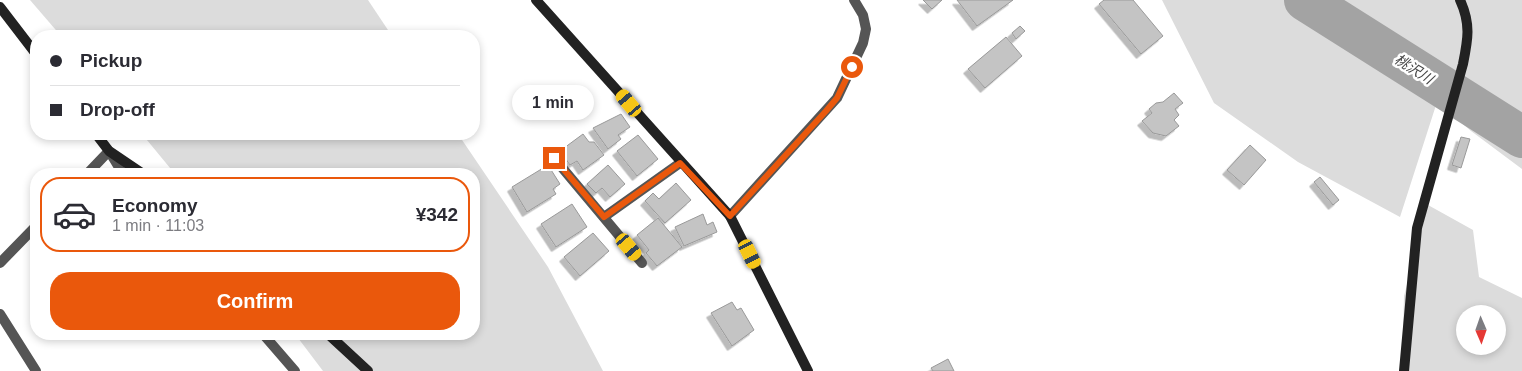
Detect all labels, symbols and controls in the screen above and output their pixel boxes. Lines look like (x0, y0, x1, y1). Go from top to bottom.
text: Pickup (80, 50, 142, 71)
water label: 桃沢川 (1392, 51, 1438, 88)
route start (841, 56, 863, 78)
callout: 1 min (513, 86, 595, 120)
car (613, 87, 644, 119)
text: 1 min (532, 94, 574, 111)
text: Drop-off (80, 99, 155, 120)
route end (543, 147, 565, 169)
icon: car (52, 192, 97, 237)
text: Economy (112, 195, 198, 216)
text: ¥342 (416, 204, 458, 225)
text: 1 min · 11:03 (112, 217, 204, 234)
car (613, 231, 644, 263)
car (736, 237, 763, 271)
button: Confirm (50, 272, 460, 330)
north arrow (1456, 305, 1506, 355)
map controls (1456, 305, 1506, 355)

